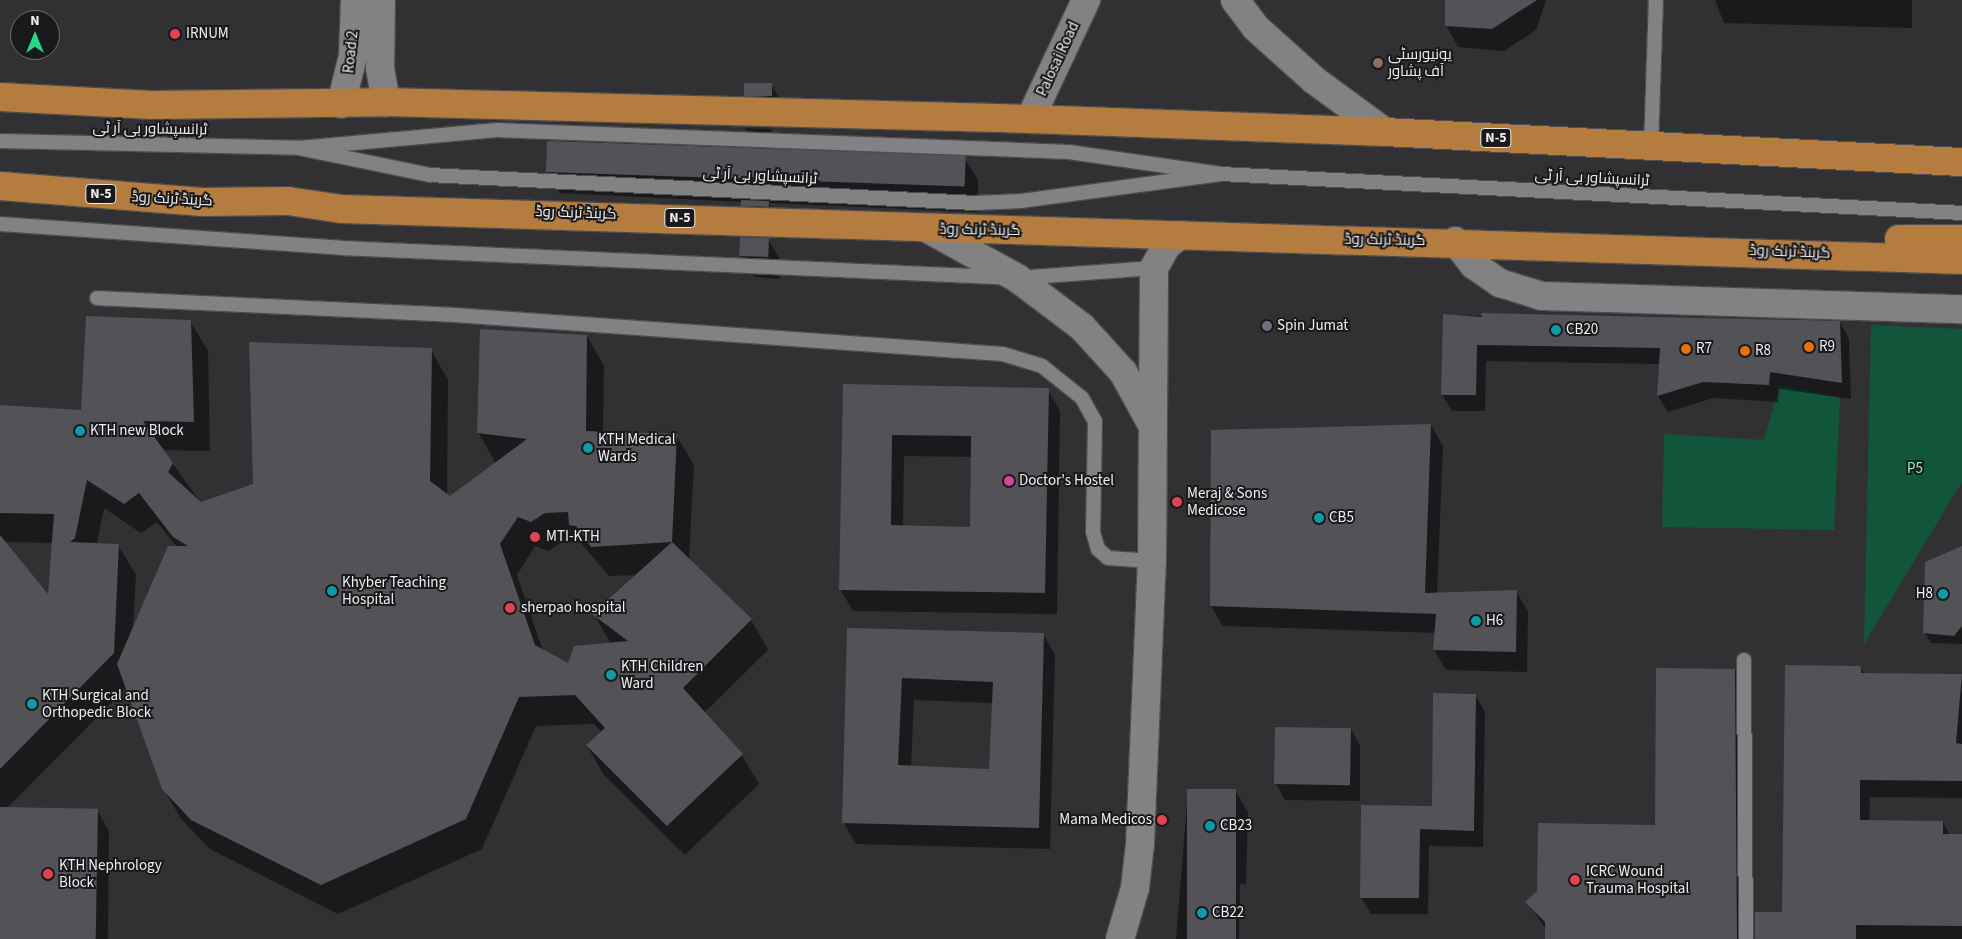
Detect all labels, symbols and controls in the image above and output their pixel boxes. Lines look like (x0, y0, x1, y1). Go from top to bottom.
north arrow (10, 10, 60, 60)
text: N (30, 11, 40, 31)
street label: Palosai Road (1033, 19, 1083, 99)
place label: IRNUM (186, 25, 229, 43)
marker: IRNUM (168, 27, 182, 41)
street label: Road 2 (340, 30, 362, 74)
place label: یونیورسٹی آف پشاور (1388, 45, 1452, 80)
marker: یونیورسٹی آف پشاور (1372, 57, 1384, 69)
street label: ٹرانسپشاور بی آر ٹی (92, 119, 208, 139)
road number: N-5 (1480, 126, 1512, 150)
street label: ٹرانسپشاور بی آر ٹی (702, 164, 818, 188)
street label: ٹرانسپشاور بی آر ٹی (1534, 166, 1650, 190)
road number: N-5 (85, 182, 117, 205)
street label: گرینڈ ٹرنک روڈ (131, 188, 213, 210)
street label: گرینڈ ٹرنک روڈ (535, 203, 617, 223)
road number: N-5 (664, 207, 696, 230)
street label: گرینڈ ٹرنک روڈ (939, 220, 1021, 240)
street label: گرینڈ ٹرنک روڈ (1344, 230, 1426, 250)
street label: گرینڈ ٹرنک روڈ (1749, 242, 1831, 262)
place label: Spin Jumat (1277, 317, 1348, 335)
marker: Spin Jumat (1261, 320, 1273, 332)
place label: CB20 (1566, 321, 1598, 339)
marker: CB20 (1550, 324, 1562, 336)
place label: R9 (1819, 338, 1835, 356)
place label: R7 (1696, 340, 1712, 358)
marker: R9 (1803, 341, 1815, 353)
place label: R8 (1755, 342, 1771, 360)
marker: R7 (1680, 343, 1692, 355)
marker: R8 (1739, 345, 1751, 357)
place label: KTH new Block (90, 422, 184, 440)
marker: KTH new Block (74, 425, 86, 437)
place label: KTH Medical Wards (598, 430, 676, 465)
marker: KTH Medical Wards (582, 442, 594, 454)
park label: P5 (1907, 460, 1923, 478)
place label: Doctor's Hostel (1019, 472, 1114, 490)
marker: Doctor's Hostel (1003, 475, 1015, 487)
place label: Meraj & Sons Medicose (1187, 484, 1267, 519)
marker: Meraj & Sons Medicose (1171, 496, 1183, 508)
place label: CB5 (1329, 509, 1354, 527)
marker: CB5 (1313, 512, 1325, 524)
place label: MTI-KTH (546, 528, 600, 546)
marker: MTI-KTH (528, 530, 542, 544)
place label: Khyber Teaching Hospital (342, 573, 446, 608)
marker: Khyber Teaching Hospital (326, 585, 338, 597)
place label: H8 (1916, 585, 1933, 603)
marker: H8 (1937, 588, 1949, 600)
place label: sherpao hospital (521, 599, 626, 617)
marker: sherpao hospital (503, 601, 517, 615)
place label: H6 (1486, 612, 1503, 630)
marker: H6 (1470, 615, 1482, 627)
place label: KTH Children Ward (621, 657, 704, 692)
marker: KTH Children Ward (605, 669, 617, 681)
place label: KTH Surgical and Orthopedic Block (42, 686, 151, 721)
marker: KTH Surgical and Orthopedic Block (26, 698, 38, 710)
place label: Mama Medicos (1059, 811, 1152, 829)
marker: Mama Medicos (1156, 814, 1168, 826)
place label: CB23 (1220, 817, 1252, 835)
marker: CB23 (1204, 820, 1216, 832)
place label: KTH Nephrology Block (59, 856, 162, 891)
place label: ICRC Wound Trauma Hospital (1586, 862, 1689, 897)
marker: KTH Nephrology Block (41, 867, 55, 881)
marker: ICRC Wound Trauma Hospital (1568, 873, 1582, 887)
place label: CB22 (1212, 904, 1244, 922)
marker: CB22 (1196, 907, 1208, 919)

